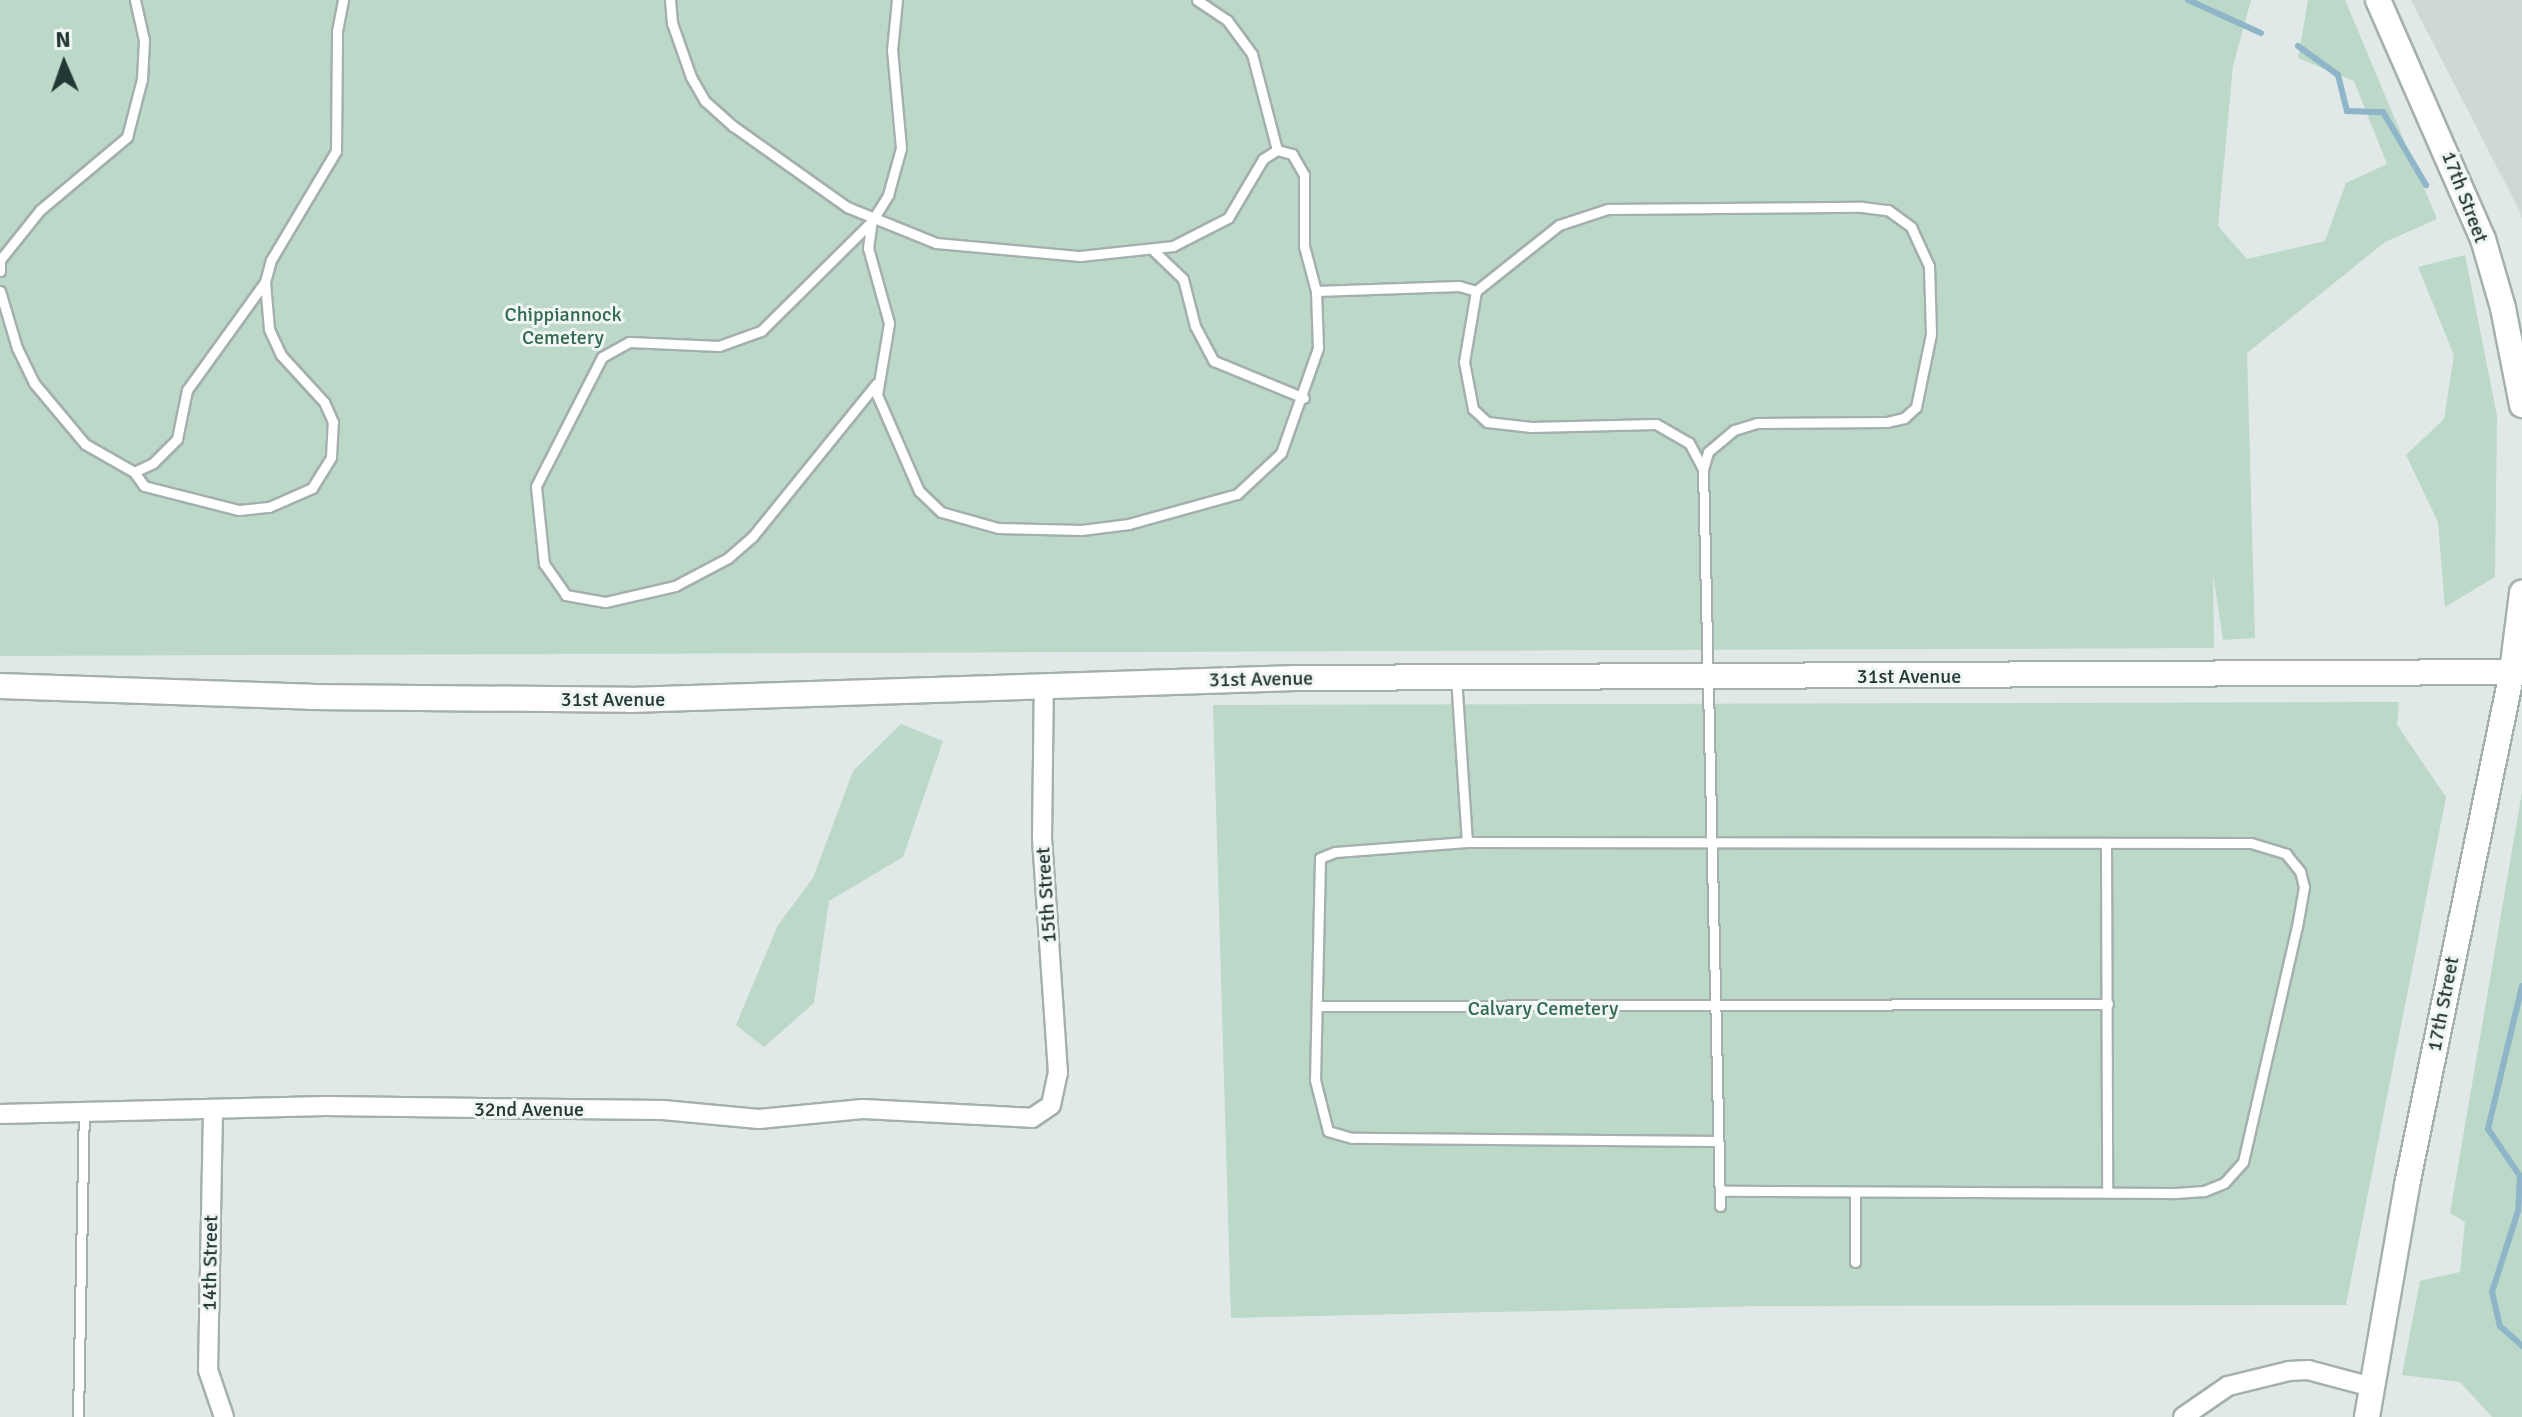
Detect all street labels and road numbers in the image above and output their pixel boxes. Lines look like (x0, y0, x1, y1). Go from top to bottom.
street label: 17th Street (2437, 148, 2493, 246)
street label: 31st Avenue (1857, 664, 1961, 688)
street label: 31st Avenue (1209, 666, 1313, 692)
street label: 31st Avenue (561, 687, 665, 711)
street label: 15th Street (1031, 846, 1061, 944)
street label: 17th Street (2422, 955, 2464, 1053)
street label: 32nd Avenue (474, 1097, 584, 1121)
street label: 14th Street (197, 1215, 223, 1311)

